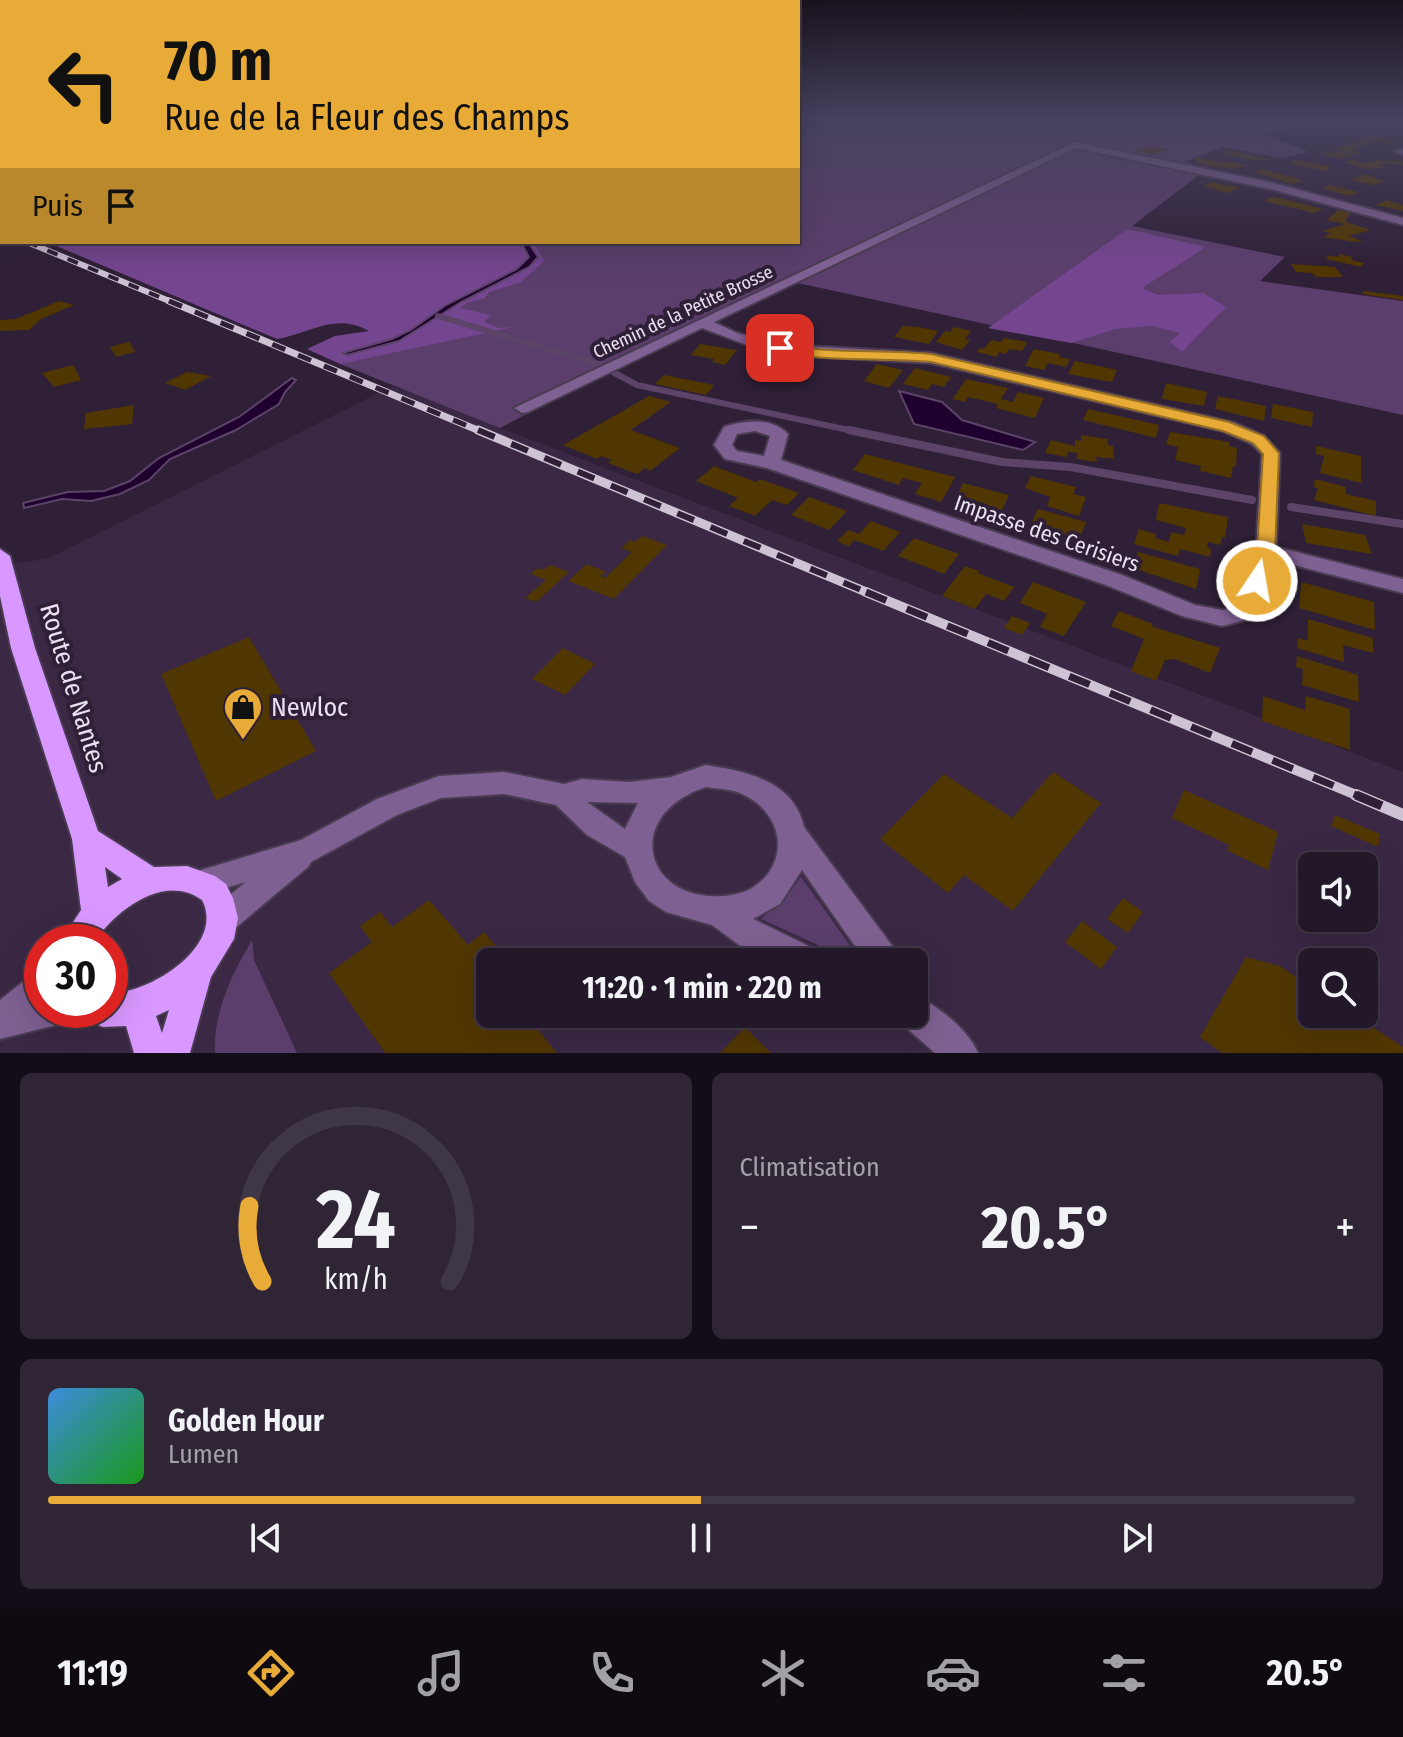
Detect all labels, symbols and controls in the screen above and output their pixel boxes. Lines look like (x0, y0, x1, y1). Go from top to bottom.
text: 70 m (164, 28, 272, 95)
icon: left (32, 32, 136, 136)
text: Rue de la Fleur des Champs (164, 96, 570, 140)
icon: arrive (99, 184, 143, 228)
text: Puis (32, 188, 83, 224)
street label: Chemin de la Petite Brosse (590, 261, 777, 363)
pin (746, 314, 814, 382)
icon: arrive (758, 326, 802, 370)
street label: Impasse des Cerisiers (951, 489, 1143, 578)
position arrow (1215, 539, 1299, 623)
street label: Route de Nantes (33, 600, 114, 776)
shop icon: Newloc (222, 686, 264, 741)
place label: Newloc (271, 692, 348, 723)
map controls (1298, 852, 1378, 1028)
button: sound (1298, 852, 1378, 932)
speed limit sign: 30 (24, 924, 128, 1028)
button: search (1298, 948, 1378, 1028)
text: 11:20 · 1 min · 220 m (582, 970, 822, 1006)
text: Climatisation (740, 1152, 880, 1183)
text: 24 (315, 1170, 396, 1270)
text: 20.5° (981, 1192, 1113, 1264)
text: − (740, 1201, 759, 1254)
text: + (1335, 1201, 1355, 1254)
text: km/h (324, 1262, 388, 1297)
text: Golden Hour (168, 1403, 324, 1439)
text: Lumen (168, 1439, 239, 1470)
icon: previous (244, 1516, 288, 1560)
icon: pause (679, 1516, 723, 1560)
icon: next (1115, 1516, 1159, 1560)
icon: directions (243, 1645, 299, 1701)
icon: music (413, 1645, 469, 1701)
icon: phone (584, 1645, 640, 1701)
icon: climate (755, 1645, 811, 1701)
icon: car (925, 1645, 981, 1701)
icon: filters (1096, 1645, 1152, 1701)
text: 11:19 (57, 1651, 128, 1695)
text: 20.5° (1266, 1651, 1346, 1695)

